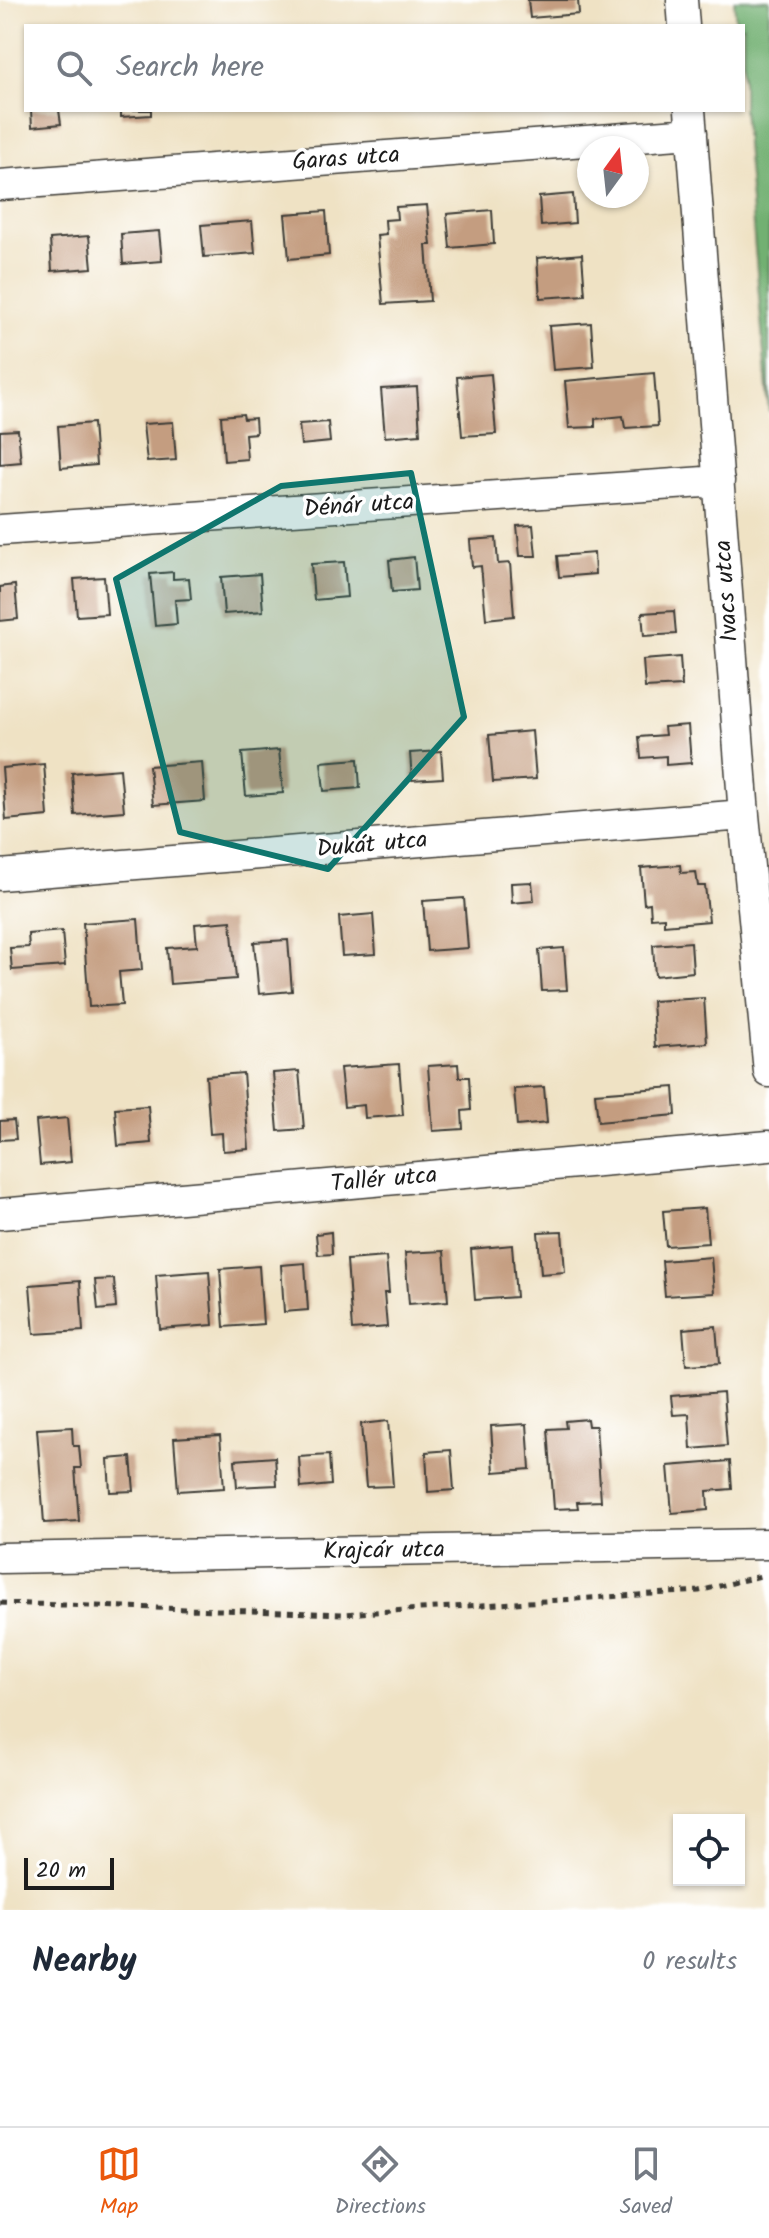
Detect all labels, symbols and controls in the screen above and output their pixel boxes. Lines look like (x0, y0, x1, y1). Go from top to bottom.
search box (24, 24, 745, 112)
text: Search here (116, 44, 264, 92)
icon: search (52, 46, 96, 90)
street label: Garas utca (291, 136, 401, 182)
north arrow (577, 136, 649, 208)
street label: Dénár utca (303, 483, 415, 529)
street label: Ivacs utca (704, 539, 750, 643)
street label: Dukát utca (315, 821, 429, 869)
street label: Tallér utca (329, 1156, 439, 1204)
street label: Krajcár utca (323, 1530, 445, 1572)
map controls (673, 1814, 745, 1886)
button: locate (673, 1814, 745, 1886)
scale bar (24, 1854, 114, 1890)
text: 20 m (36, 1854, 86, 1889)
text: Nearby (32, 1935, 137, 1989)
text: 0 results (642, 1941, 737, 1983)
tab: Map (97, 2142, 141, 2225)
tab: Directions (335, 2142, 426, 2225)
tab: Saved (620, 2142, 672, 2225)

